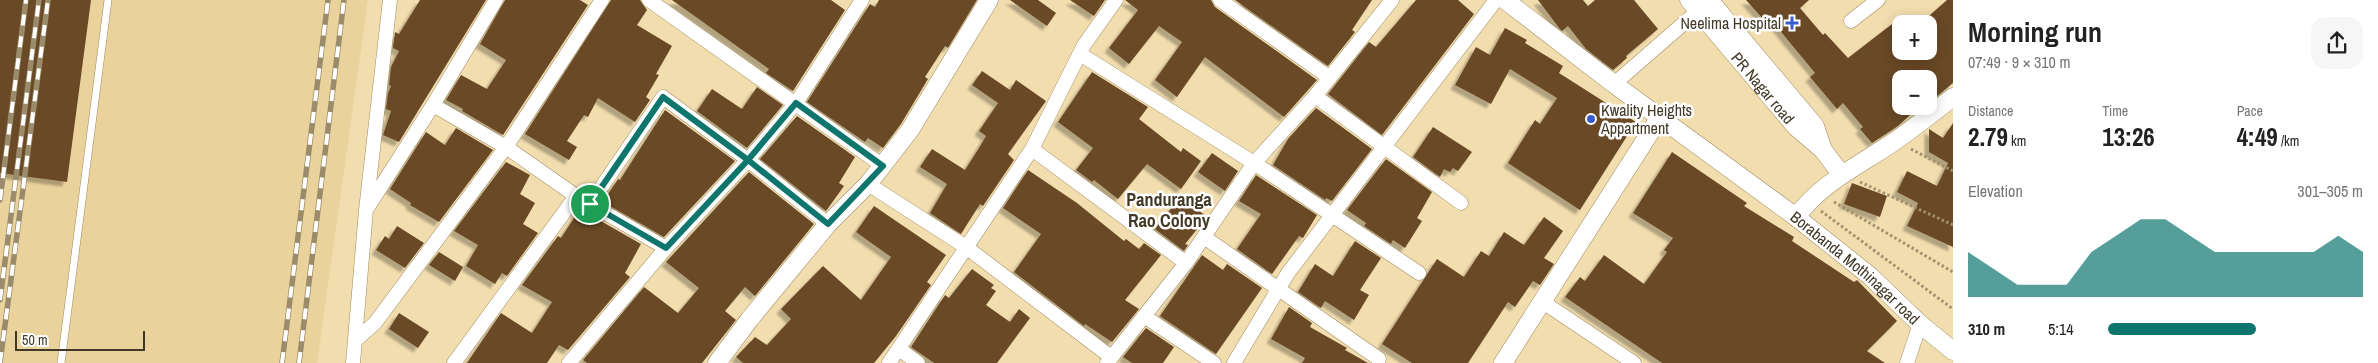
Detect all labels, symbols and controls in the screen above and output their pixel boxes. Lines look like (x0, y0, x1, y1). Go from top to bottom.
place label: Neelima Hospital (1680, 12, 1781, 34)
text: Morning run (1968, 13, 2102, 51)
map controls (1892, 15, 1937, 115)
button: + (1892, 15, 1937, 60)
marker: Neelima Hospital (1785, 16, 1799, 30)
button: share (2311, 17, 2363, 69)
street label: PR Nagar road (1726, 47, 1800, 129)
text: 07:49 · 9 × 310 m (1968, 51, 2071, 73)
button: − (1892, 70, 1937, 115)
place label: Kwality Heights Appartment (1600, 99, 1692, 139)
text: Distance (1968, 102, 2013, 120)
text: Time (2102, 102, 2128, 120)
text: Pace (2237, 102, 2263, 120)
marker: Kwality Heights Appartment (1585, 113, 1597, 125)
text: 2.79 (1968, 120, 2008, 154)
text: 13:26 (2102, 120, 2155, 154)
text: 4:49 (2237, 120, 2278, 154)
text: km (2008, 132, 2026, 150)
text: /km (2278, 132, 2299, 150)
text: Elevation (1968, 180, 2023, 202)
text: 301–305 m (2297, 180, 2363, 202)
pin (569, 183, 611, 225)
district label: Panduranga Rao Colony (1126, 187, 1212, 233)
icon: arrive (576, 190, 604, 218)
street label: Borabanda Mothinagar road (1786, 206, 1925, 329)
text: 310 m (1968, 318, 2005, 340)
text: 5:14 (2048, 318, 2074, 340)
scale bar (15, 328, 145, 351)
text: 50 m (22, 331, 48, 349)

